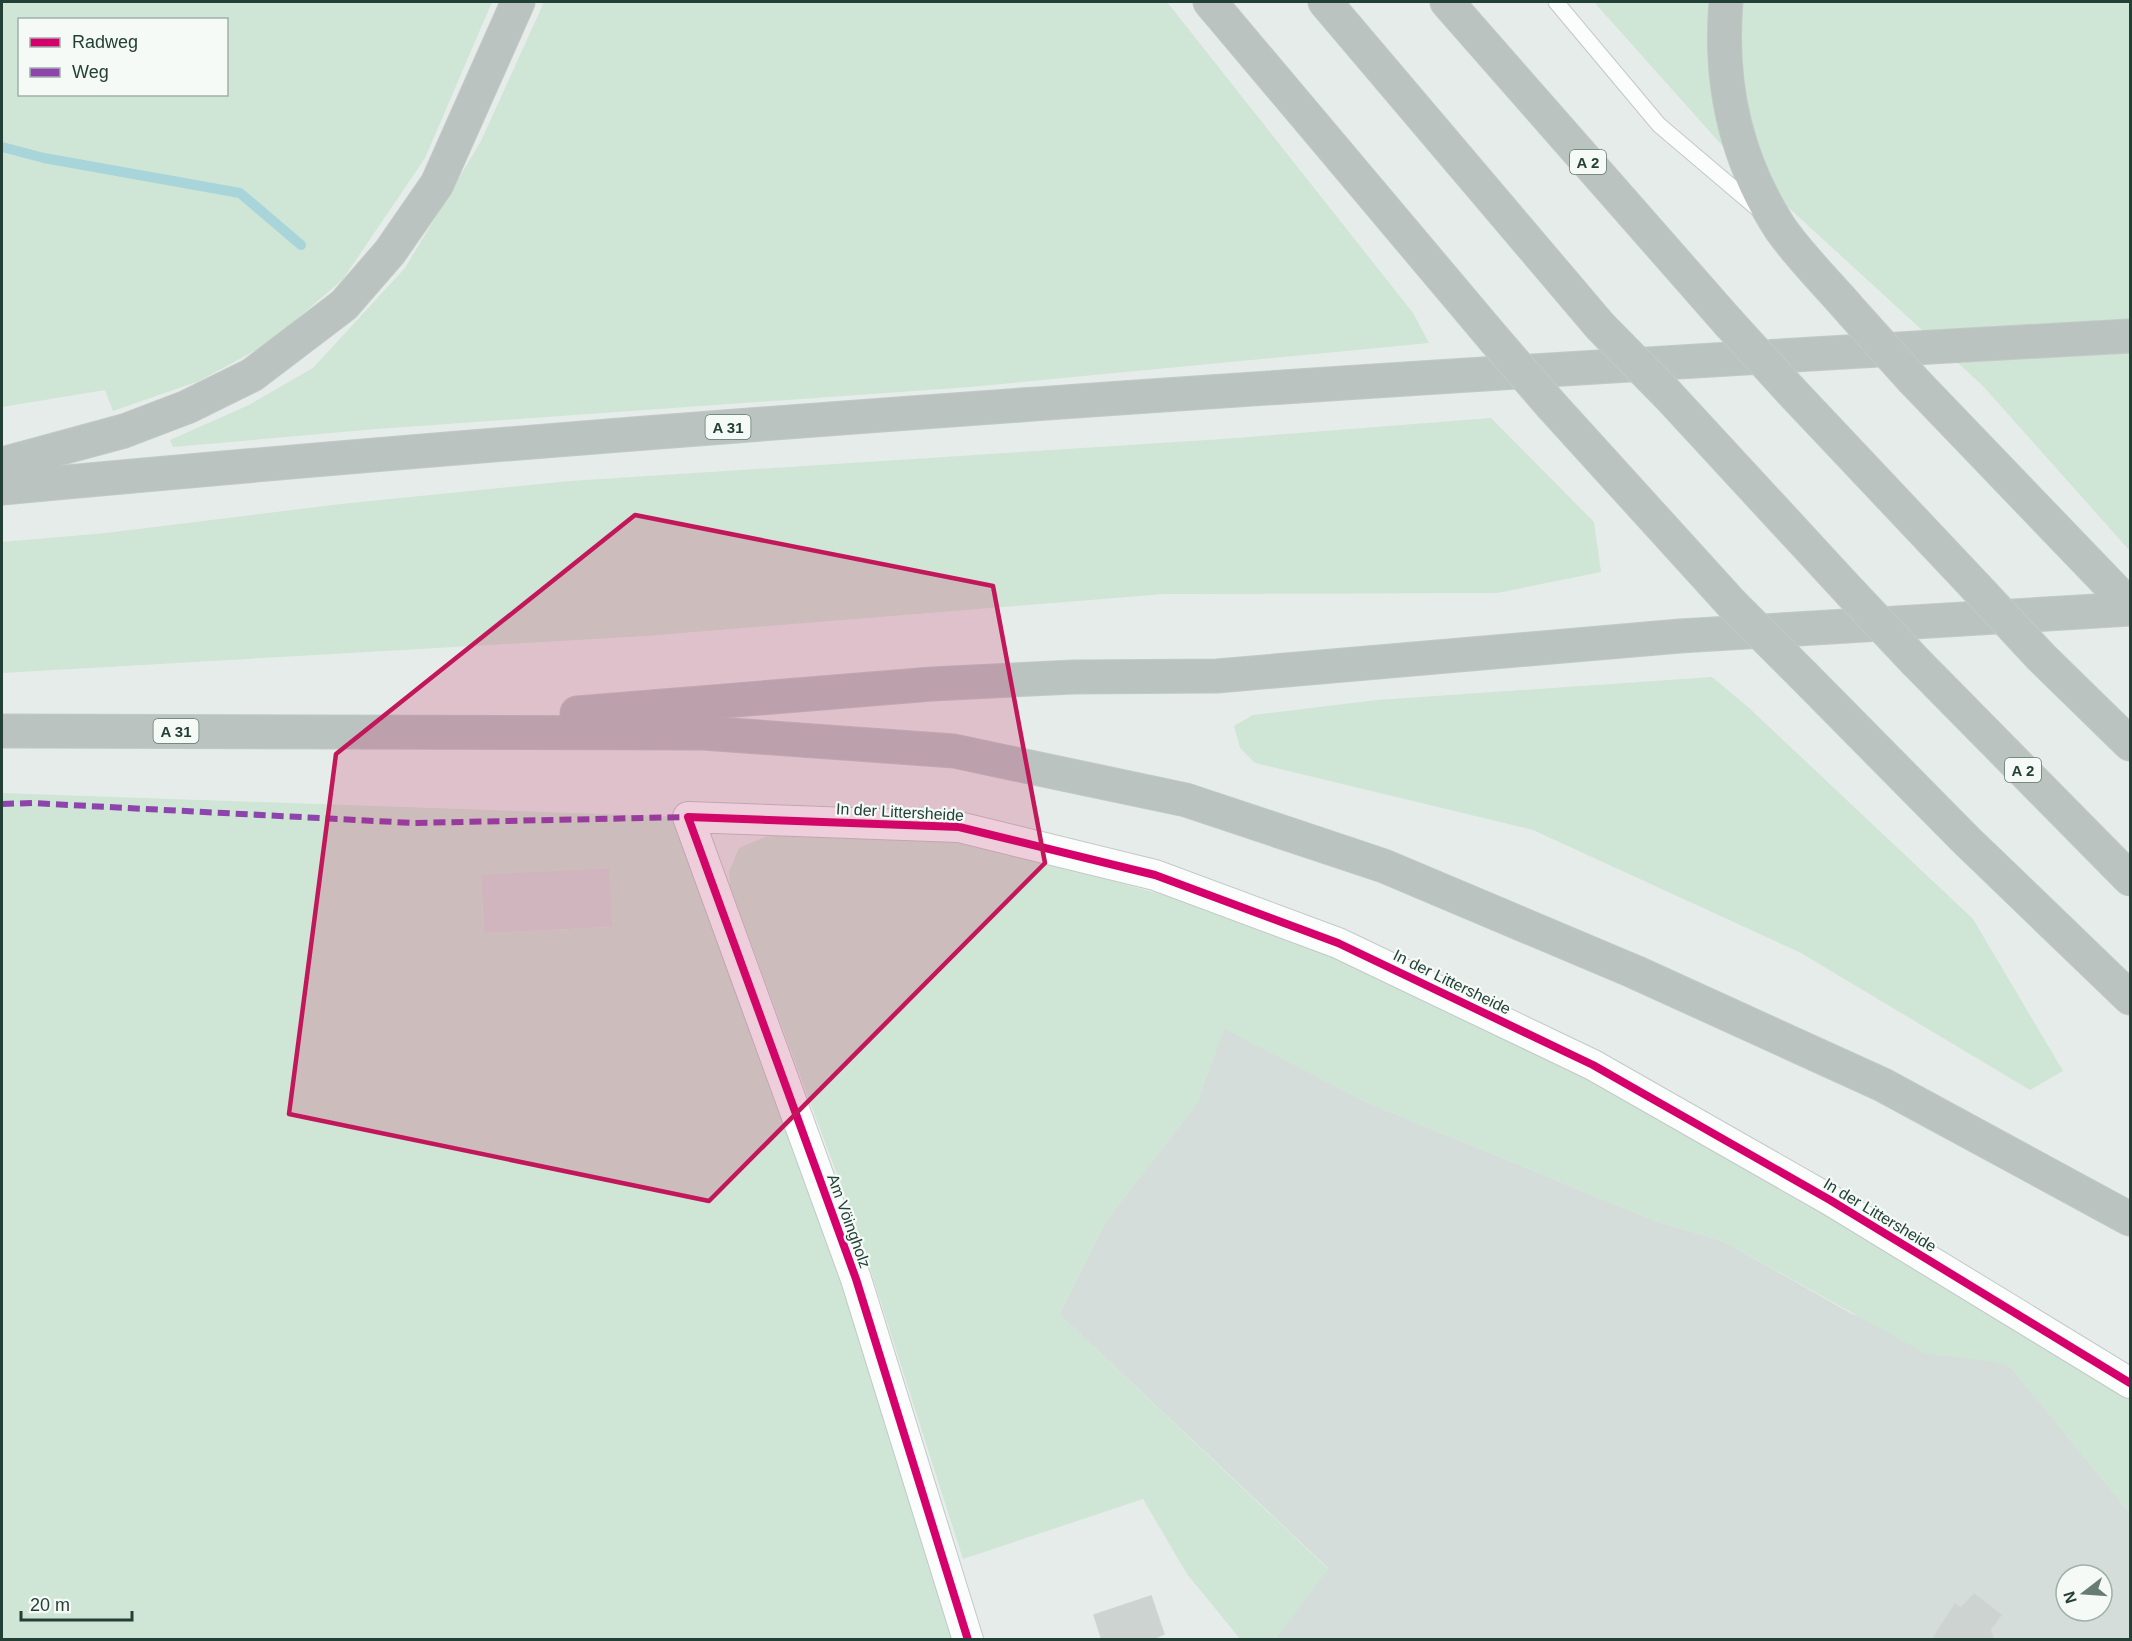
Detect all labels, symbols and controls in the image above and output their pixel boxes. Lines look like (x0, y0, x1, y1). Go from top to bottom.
legend (18, 18, 228, 96)
text: Radweg (72, 32, 138, 52)
text: Weg (72, 62, 109, 82)
road number: A 2 (1570, 150, 1606, 174)
road number: A 31 (706, 415, 750, 439)
road number: A 31 (154, 719, 198, 743)
road number: A 2 (2005, 758, 2041, 782)
street label: In der Littersheide (836, 800, 964, 824)
street label: In der Littersheide (1391, 946, 1513, 1018)
street label: Am Vöingholz (824, 1172, 874, 1270)
street label: In der Littersheide (1821, 1175, 1939, 1255)
north arrow (2054, 1563, 2114, 1623)
scale bar (21, 1584, 132, 1622)
text: N (2060, 1589, 2080, 1605)
text: 20 m (30, 1595, 70, 1615)

